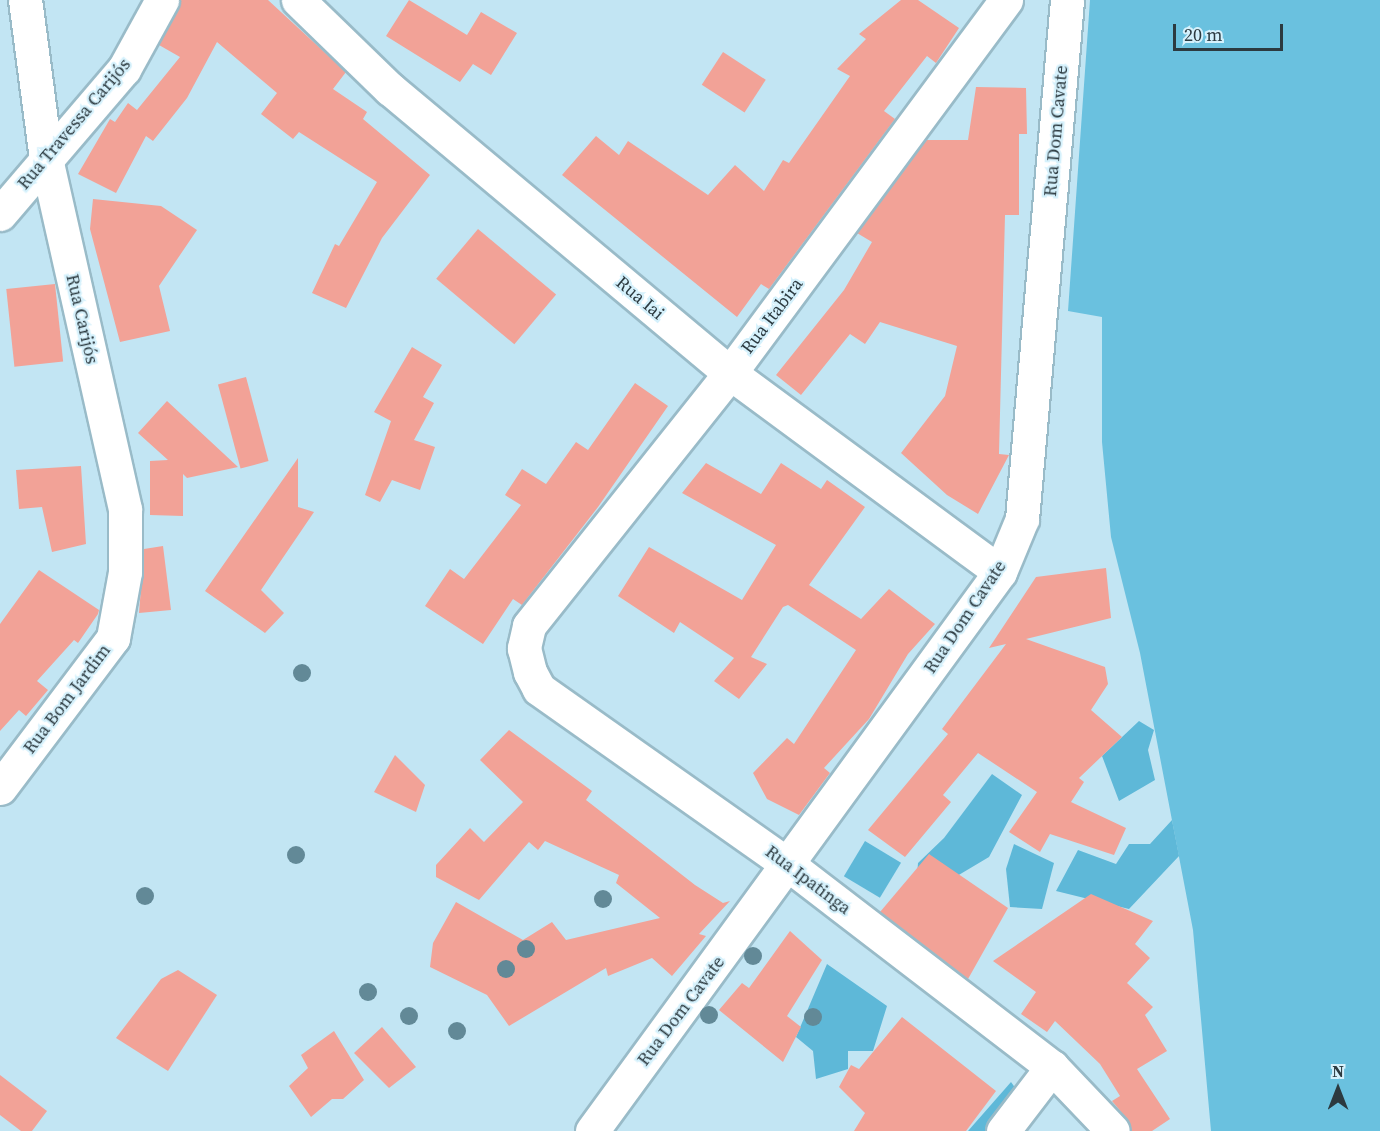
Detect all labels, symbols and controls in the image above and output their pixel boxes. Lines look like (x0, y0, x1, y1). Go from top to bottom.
scale bar (1176, 12, 1286, 50)
text: 20 m (1184, 22, 1222, 47)
street label: Rua Travessa Carijós (13, 54, 135, 194)
street label: Rua Dom Cavate (1040, 65, 1072, 197)
street label: Rua Carijós (61, 272, 103, 366)
street label: Rua Iai (612, 272, 668, 324)
street label: Rua Itabira (737, 274, 807, 358)
street label: Rua Dom Cavate (919, 556, 1011, 678)
street label: Rua Bom Jardim (19, 640, 115, 758)
street label: Rua Ipatinga (761, 841, 855, 919)
street label: Rua Dom Cavate (633, 952, 729, 1070)
north arrow (1308, 1059, 1368, 1119)
text: N (1332, 1060, 1344, 1082)

